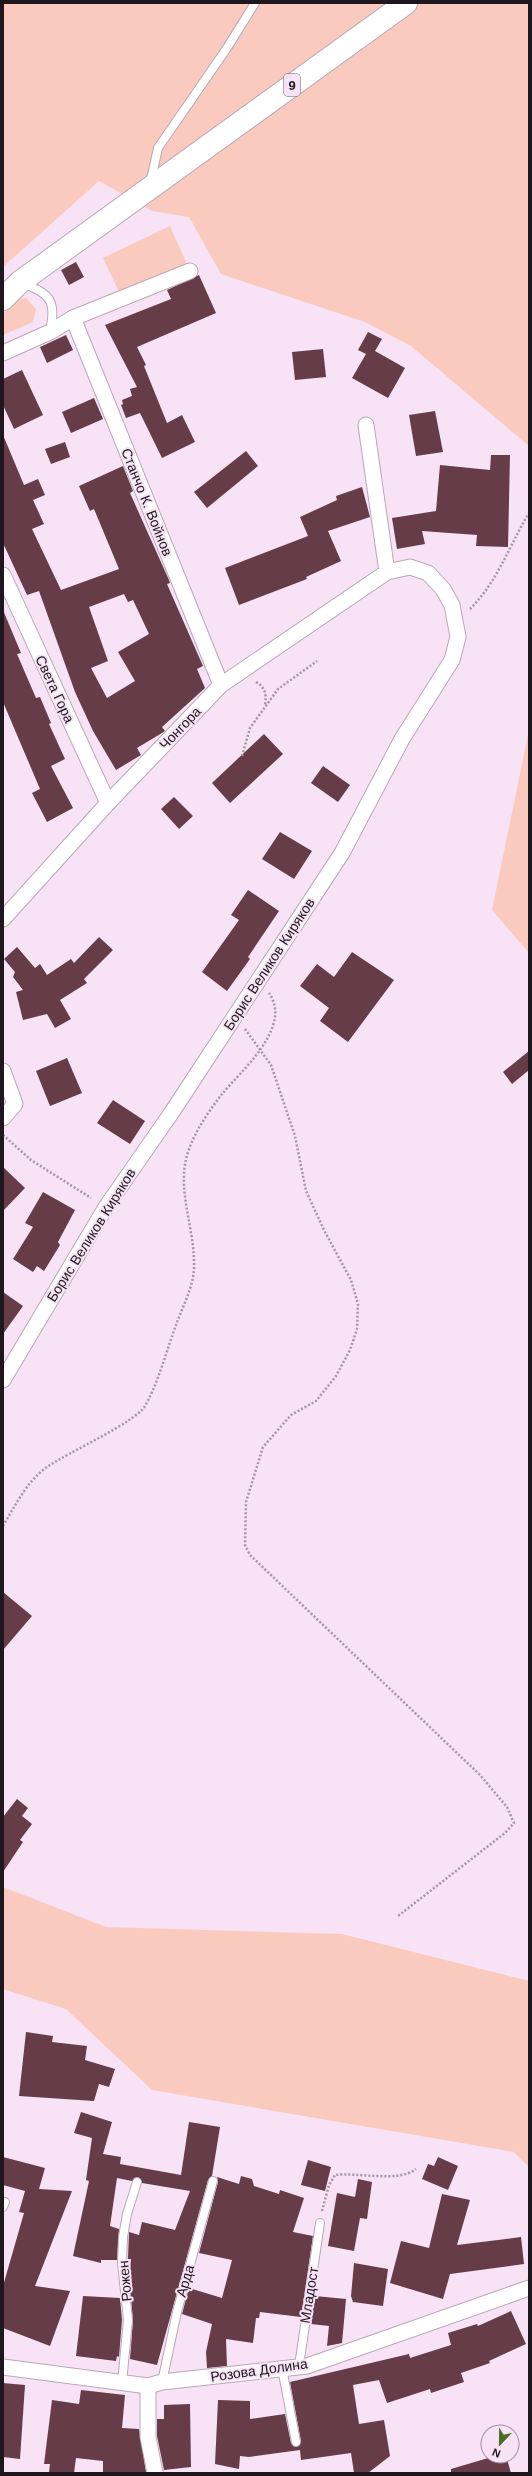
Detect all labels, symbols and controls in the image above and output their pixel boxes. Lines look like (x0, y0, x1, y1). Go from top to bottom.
road number: 9 (284, 74, 300, 96)
street label: Станчо К. Войнов (118, 446, 176, 558)
street label: Света Гора (32, 653, 78, 725)
street label: Чонгора (156, 703, 204, 753)
street label: Борис Великов Киряков (220, 895, 318, 1033)
street label: Борис Великов Киряков (43, 1165, 139, 1305)
street label: Рожен (115, 2260, 135, 2302)
street label: Арда (173, 2263, 197, 2299)
street label: Младост (297, 2265, 321, 2324)
street label: Розова Долина (209, 2355, 309, 2385)
north arrow (480, 2424, 520, 2464)
text: N (490, 2446, 502, 2460)

